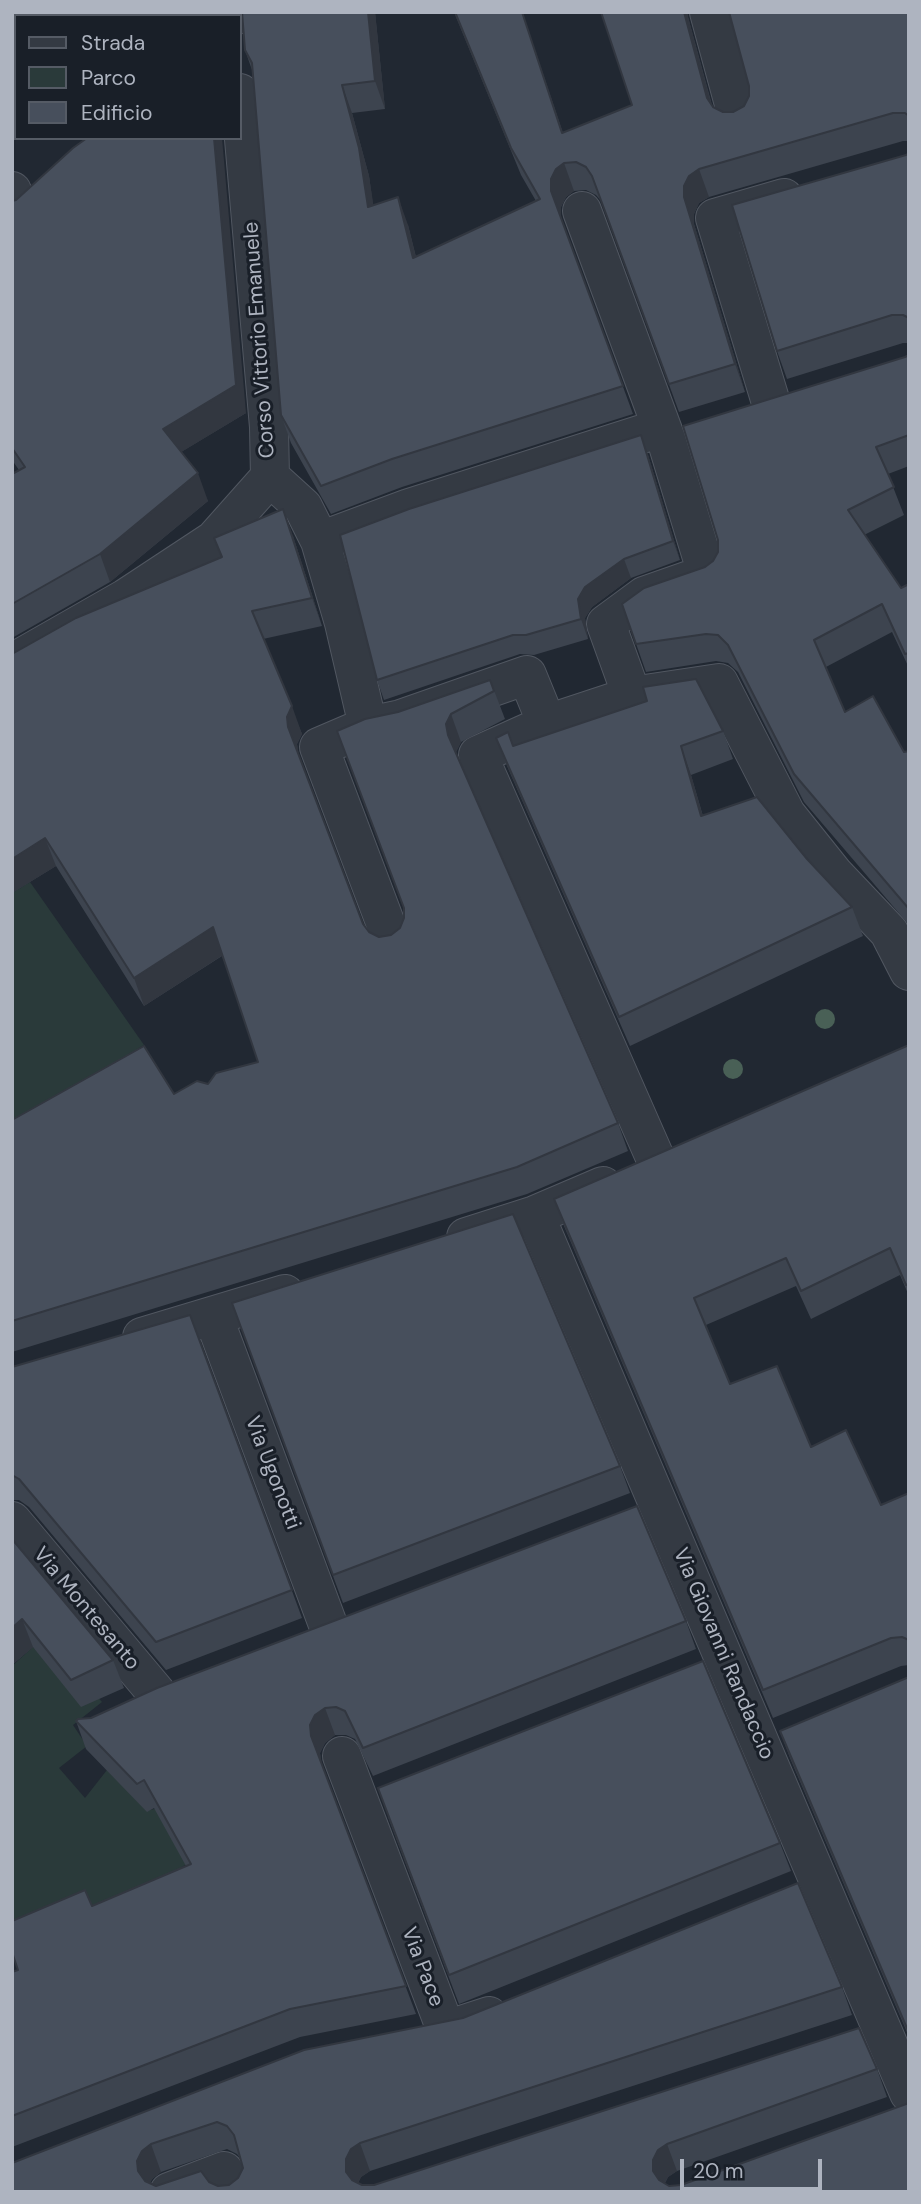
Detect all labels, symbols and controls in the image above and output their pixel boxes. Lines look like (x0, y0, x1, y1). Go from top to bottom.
legend (14, 14, 242, 140)
text: Strada (81, 29, 145, 57)
text: Parco (81, 64, 136, 92)
text: Edificio (81, 99, 152, 127)
street label: Corso Vittorio Emanuele (239, 221, 281, 459)
street label: Via Ugonotti (239, 1413, 305, 1533)
street label: Via Montesanto (27, 1542, 145, 1676)
street label: Via Giovanni Randaccio (667, 1544, 779, 1764)
street label: Via Pace (395, 1924, 449, 2010)
scale bar (683, 2144, 825, 2188)
text: 20 m (693, 2157, 744, 2185)

